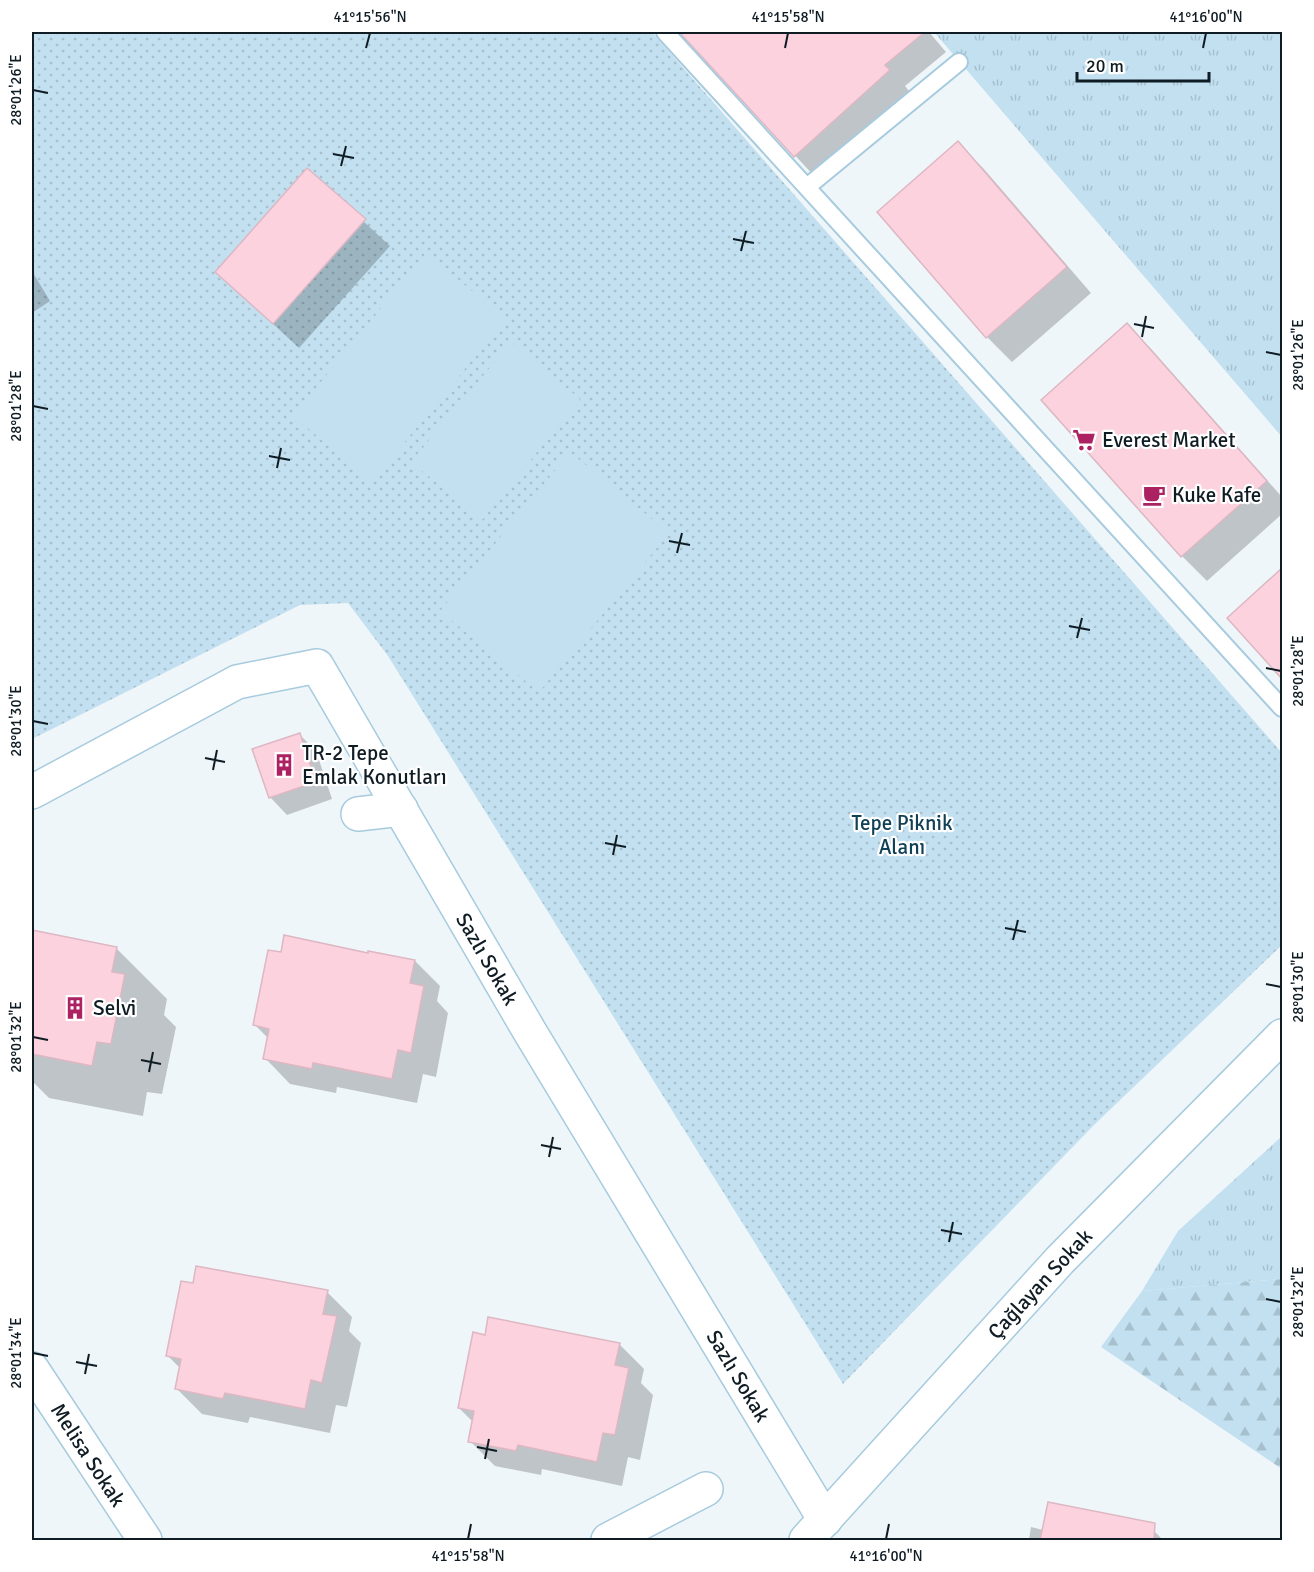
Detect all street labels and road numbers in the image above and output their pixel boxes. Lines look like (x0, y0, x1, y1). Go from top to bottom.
street label: Sazlı Sokak (450, 908, 524, 1010)
street label: Çağlayan Sokak (982, 1223, 1098, 1345)
street label: Sazlı Sokak (700, 1325, 776, 1427)
street label: Melisa Sokak (45, 1398, 131, 1512)

